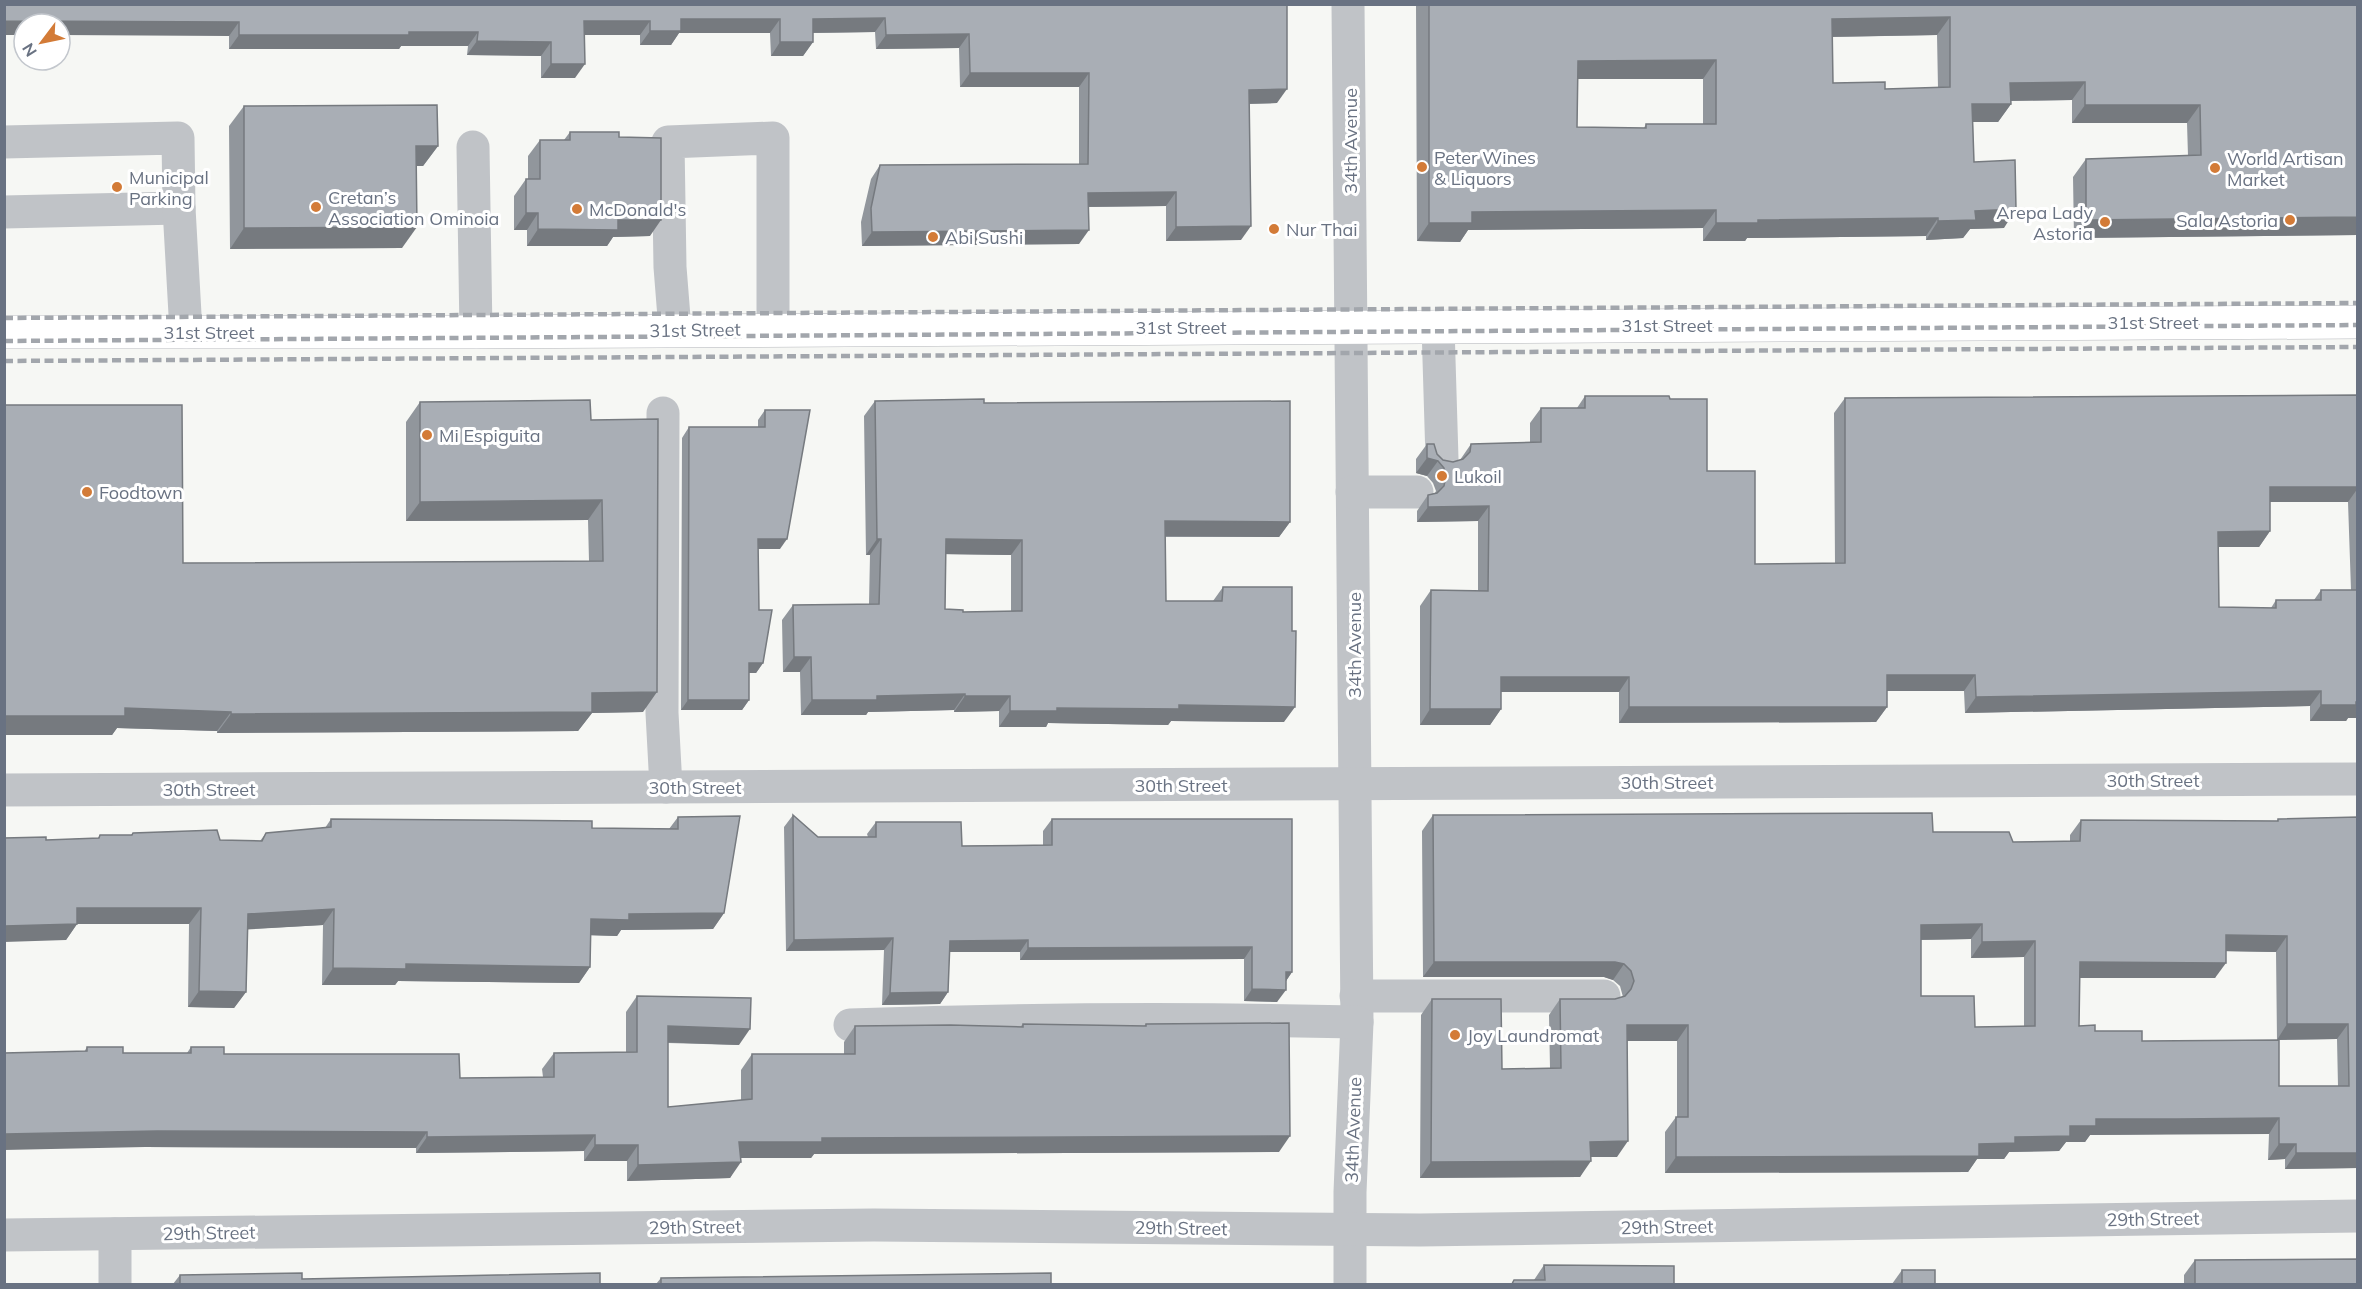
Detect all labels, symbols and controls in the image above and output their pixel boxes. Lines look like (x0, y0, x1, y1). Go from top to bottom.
north arrow (12, 12, 72, 72)
text: N (18, 40, 41, 60)
street label: 34th Avenue (1339, 88, 1362, 194)
place label: Peter Wines & Liquors (1434, 146, 1536, 190)
place label: World Artisan Market (2227, 147, 2344, 191)
marker: Peter Wines & Liquors (1415, 160, 1429, 174)
marker: World Artisan Market (2208, 161, 2222, 175)
place label: Municipal Parking (129, 166, 209, 210)
marker: Municipal Parking (110, 180, 124, 194)
place label: Cretan’s Association Ominoia (328, 186, 499, 230)
place label: McDonald's (589, 198, 686, 221)
marker: Cretan’s Association Ominoia (309, 200, 323, 214)
place label: Arepa Lady Astoria (1996, 201, 2093, 245)
marker: McDonald's (570, 202, 584, 216)
place label: Sala Astoria (2176, 209, 2278, 232)
marker: Sala Astoria (2283, 213, 2297, 227)
marker: Arepa Lady Astoria (2098, 215, 2112, 229)
place label: Nur Thai (1286, 218, 1358, 241)
marker: Nur Thai (1267, 222, 1281, 236)
place label: Abi Sushi (945, 226, 1023, 249)
marker: Abi Sushi (926, 230, 940, 244)
street label: 31st Street (2107, 311, 2199, 334)
street label: 31st Street (1621, 314, 1713, 337)
street label: 31st Street (1135, 316, 1227, 339)
street label: 31st Street (649, 318, 741, 342)
street label: 31st Street (163, 321, 255, 344)
place label: Mi Espiguita (439, 424, 541, 447)
marker: Mi Espiguita (420, 428, 434, 442)
place label: Lukoil (1454, 465, 1502, 488)
marker: Lukoil (1435, 469, 1449, 483)
place label: Foodtown (99, 481, 183, 504)
marker: Foodtown (80, 485, 94, 499)
street label: 34th Avenue (1343, 592, 1366, 698)
street label: 30th Street (2107, 769, 2199, 792)
street label: 30th Street (1621, 771, 1713, 794)
street label: 30th Street (1135, 774, 1227, 797)
street label: 30th Street (649, 776, 741, 799)
street label: 30th Street (163, 778, 255, 801)
place label: Joy Laundromat (1467, 1024, 1599, 1047)
marker: Joy Laundromat (1448, 1028, 1462, 1042)
street label: 34th Avenue (1340, 1077, 1366, 1183)
street label: 29th Street (2106, 1207, 2200, 1231)
street label: 29th Street (648, 1215, 742, 1239)
street label: 29th Street (1620, 1215, 1714, 1239)
street label: 29th Street (1134, 1216, 1228, 1240)
street label: 29th Street (162, 1221, 256, 1245)

